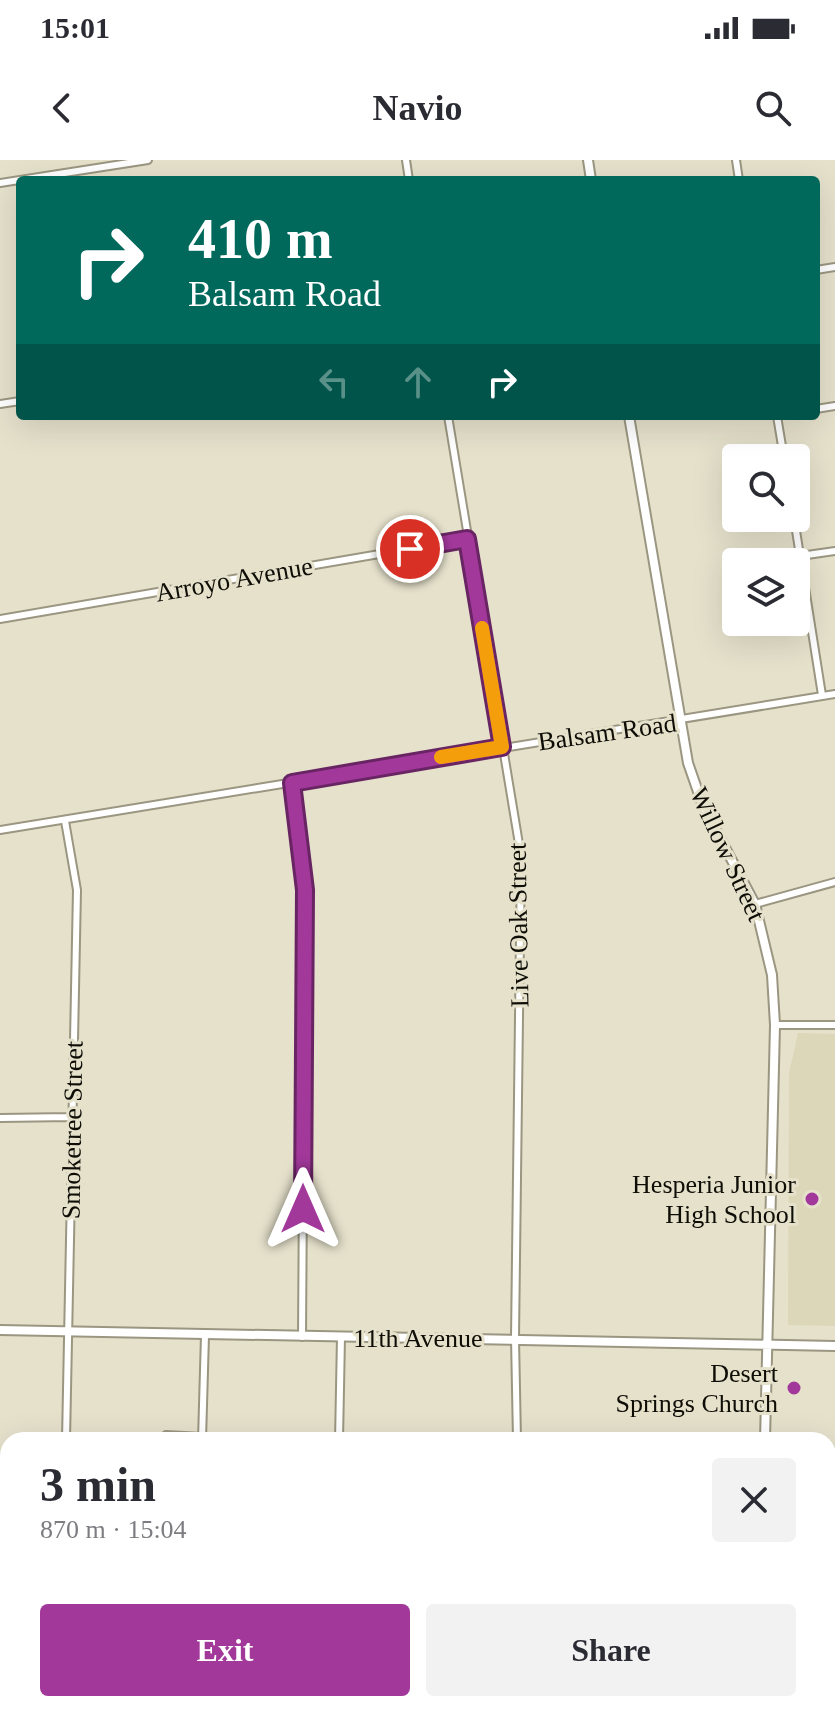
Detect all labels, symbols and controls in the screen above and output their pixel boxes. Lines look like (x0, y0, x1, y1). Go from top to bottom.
text: 15:01 (40, 11, 110, 44)
icon: back (40, 86, 84, 130)
icon: search (751, 86, 795, 130)
text: Navio (373, 88, 463, 128)
icon: right (56, 208, 160, 312)
text: 410 m (188, 208, 333, 270)
text: Balsam Road (188, 274, 381, 314)
icon: left (312, 360, 356, 404)
icon: ahead (396, 360, 440, 404)
icon: right (480, 360, 524, 404)
map controls (722, 444, 810, 636)
button: search (722, 444, 810, 532)
pin (376, 515, 444, 583)
icon: arrive (388, 527, 432, 571)
button: layers (722, 548, 810, 636)
street label: Arroyo Avenue (153, 551, 315, 608)
street label: Balsam Road (536, 708, 678, 757)
street label: Willow Street (684, 783, 771, 926)
street label: Live Oak Street (503, 842, 534, 1008)
street label: Smoketree Street (56, 1040, 89, 1219)
position arrow (261, 1167, 345, 1251)
place label: Hesperia Junior High School (632, 1170, 796, 1229)
marker: Hesperia Junior High School (803, 1190, 821, 1208)
street label: 11th Avenue (353, 1324, 483, 1353)
place label: Desert Springs Church (616, 1359, 779, 1418)
marker: Desert Springs Church (785, 1379, 803, 1397)
text: 3 min (40, 1458, 156, 1511)
button: close (712, 1458, 796, 1542)
text: 870 m · 15:04 (40, 1515, 187, 1544)
button: Exit (40, 1604, 410, 1696)
button: Share (426, 1604, 796, 1696)

